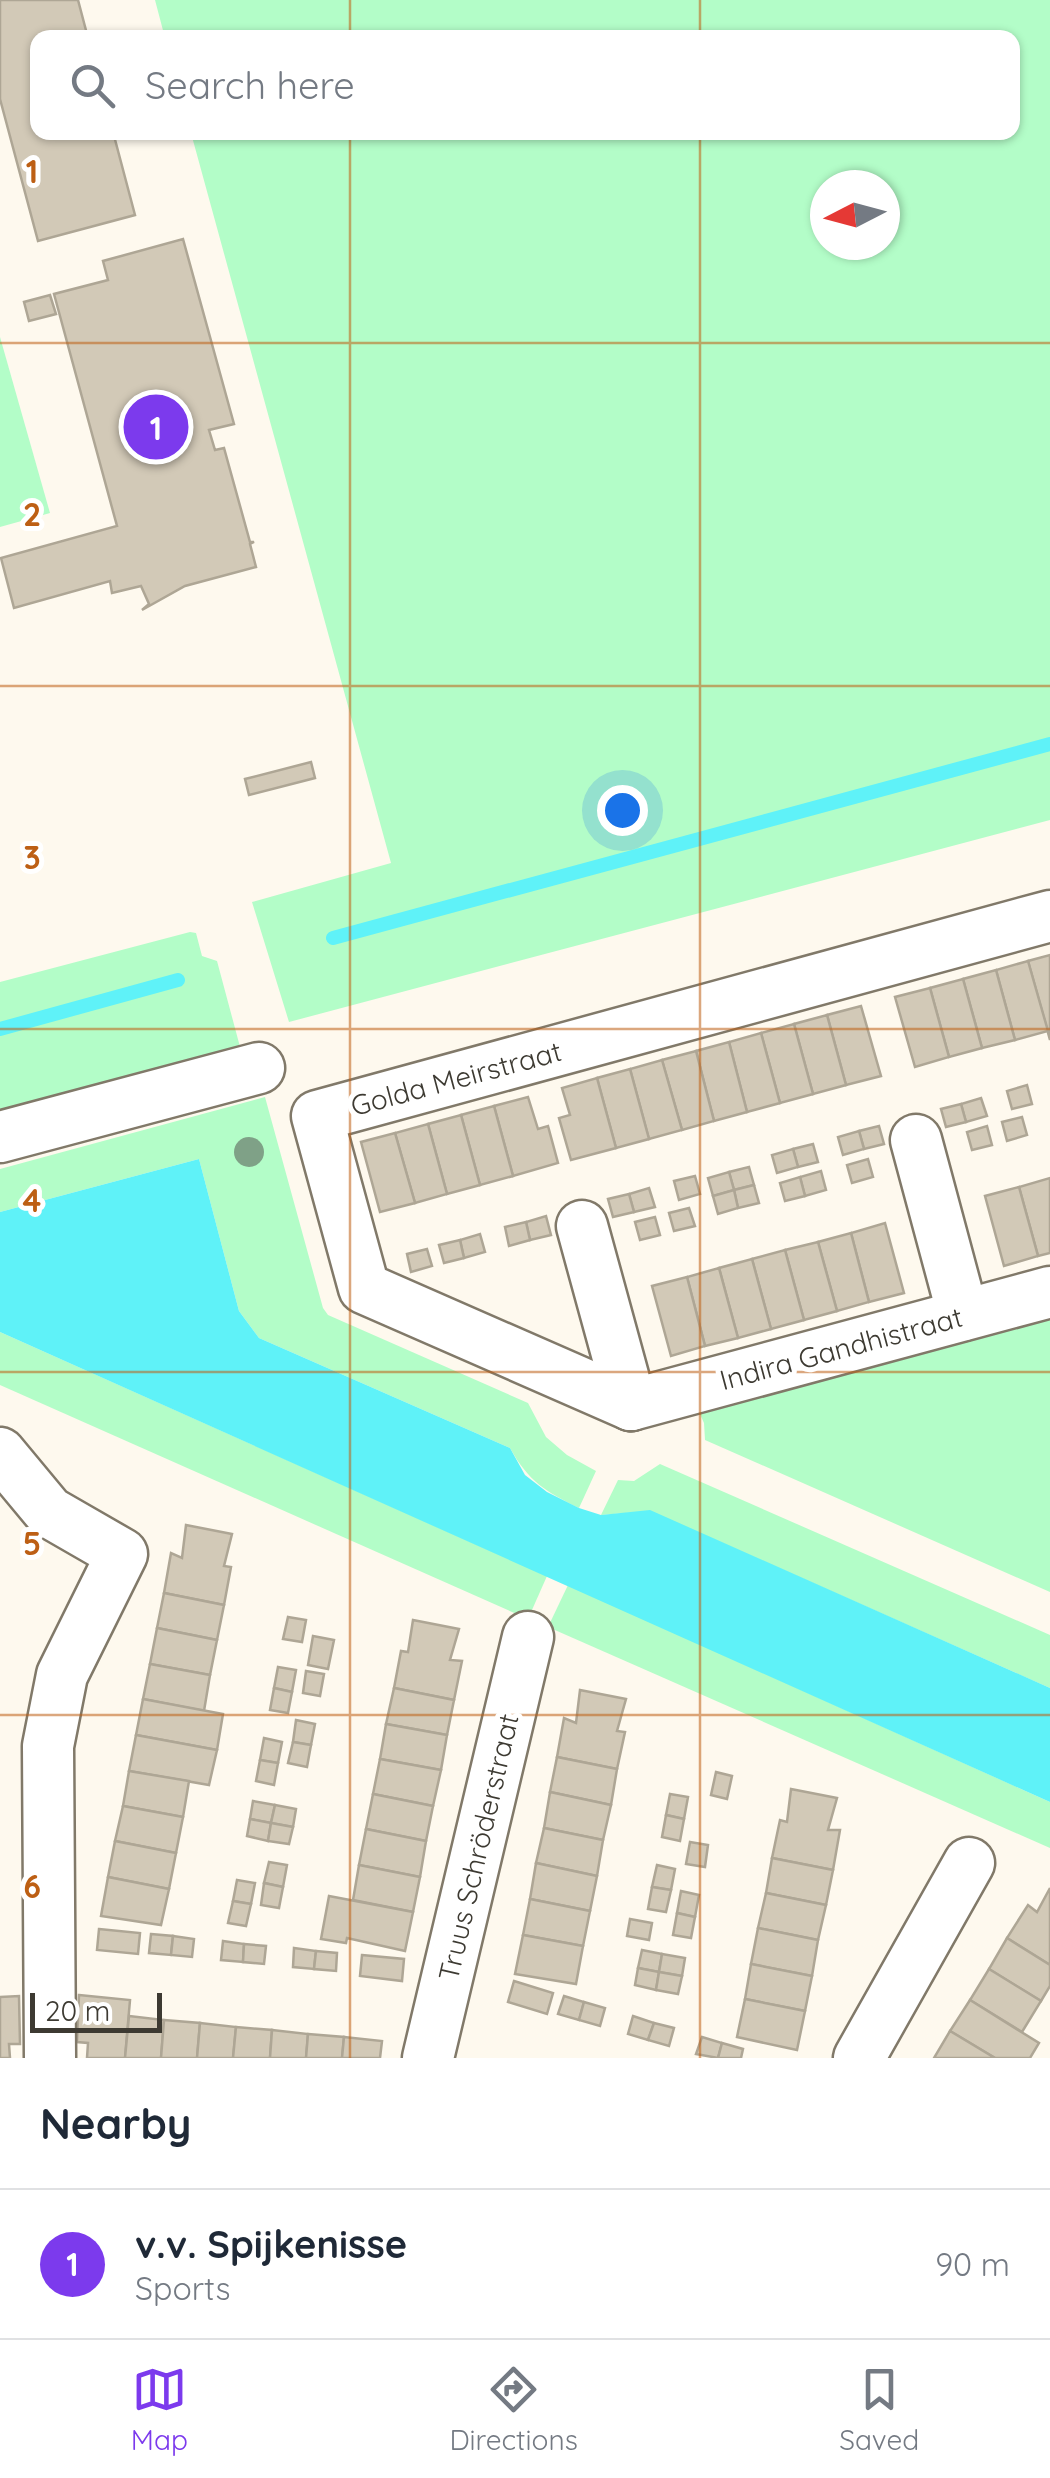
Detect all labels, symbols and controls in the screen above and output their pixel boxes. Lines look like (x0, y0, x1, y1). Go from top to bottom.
search box (30, 30, 1020, 140)
icon: search (65, 58, 120, 113)
text: Search here (145, 61, 355, 109)
text: 1 (26, 151, 38, 191)
north arrow (810, 170, 900, 260)
pin: 1 (124, 390, 188, 464)
text: 2 (23, 494, 41, 534)
your location (597, 785, 648, 836)
text: 3 (23, 837, 41, 877)
street label: Golda Meirstraat (347, 1033, 565, 1123)
text: 4 (23, 1180, 42, 1220)
street label: Indira Gandhistraat (716, 1299, 966, 1397)
text: 5 (23, 1523, 41, 1563)
street label: Truus Schröderstraat (430, 1710, 526, 1984)
text: 6 (23, 1866, 41, 1906)
scale bar (30, 1988, 162, 2032)
text: 20 m (45, 1993, 110, 2028)
text: Nearby (40, 2097, 191, 2150)
text: v.v. Spijkenisse (135, 2220, 407, 2268)
text: 1 (66, 2244, 79, 2284)
text: 90 m (935, 2244, 1010, 2284)
text: Sports (135, 2268, 231, 2308)
tab: Map (131, 2362, 188, 2457)
tab: Directions (449, 2362, 578, 2457)
tab: Saved (839, 2362, 919, 2457)

